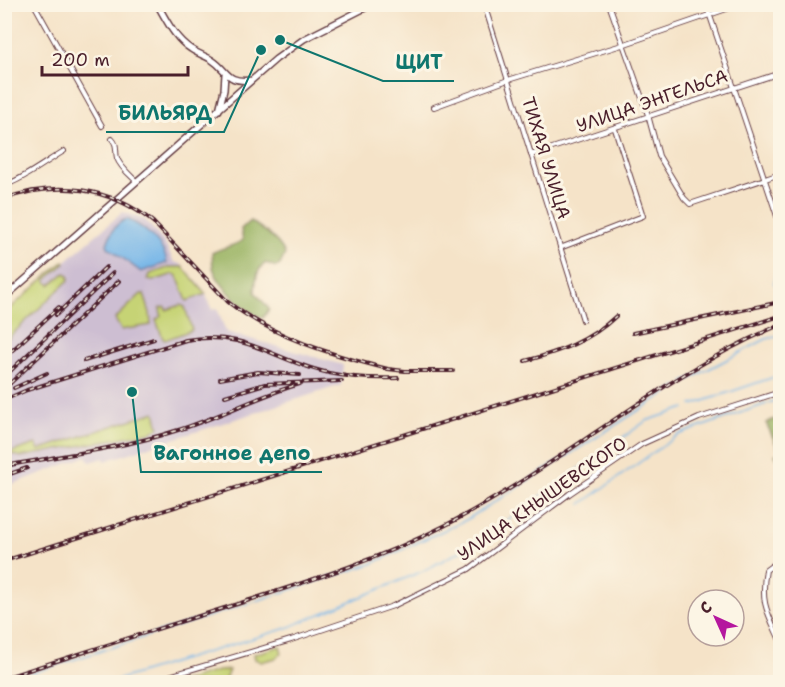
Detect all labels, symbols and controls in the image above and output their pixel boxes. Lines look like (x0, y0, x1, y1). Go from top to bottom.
scale bar (42, 39, 188, 77)
callout: ЩИТ (383, 43, 454, 81)
text: 200 m (51, 48, 110, 72)
text: ЩИТ (395, 49, 443, 75)
street label: УЛИЦА ЭНГЕЛЬСА (573, 64, 731, 138)
callout: БИЛЬЯРД (106, 94, 224, 132)
street label: ТИХАЯ УЛИЦА (516, 94, 576, 222)
text: БИЛЬЯРД (118, 100, 213, 126)
street label: УЛИЦА КНЫШЕВСКОГО (453, 431, 631, 567)
callout: Вагонное депо (141, 434, 322, 472)
text: Вагонное депо (154, 440, 310, 466)
north arrow (686, 588, 746, 648)
text: С (695, 597, 717, 619)

